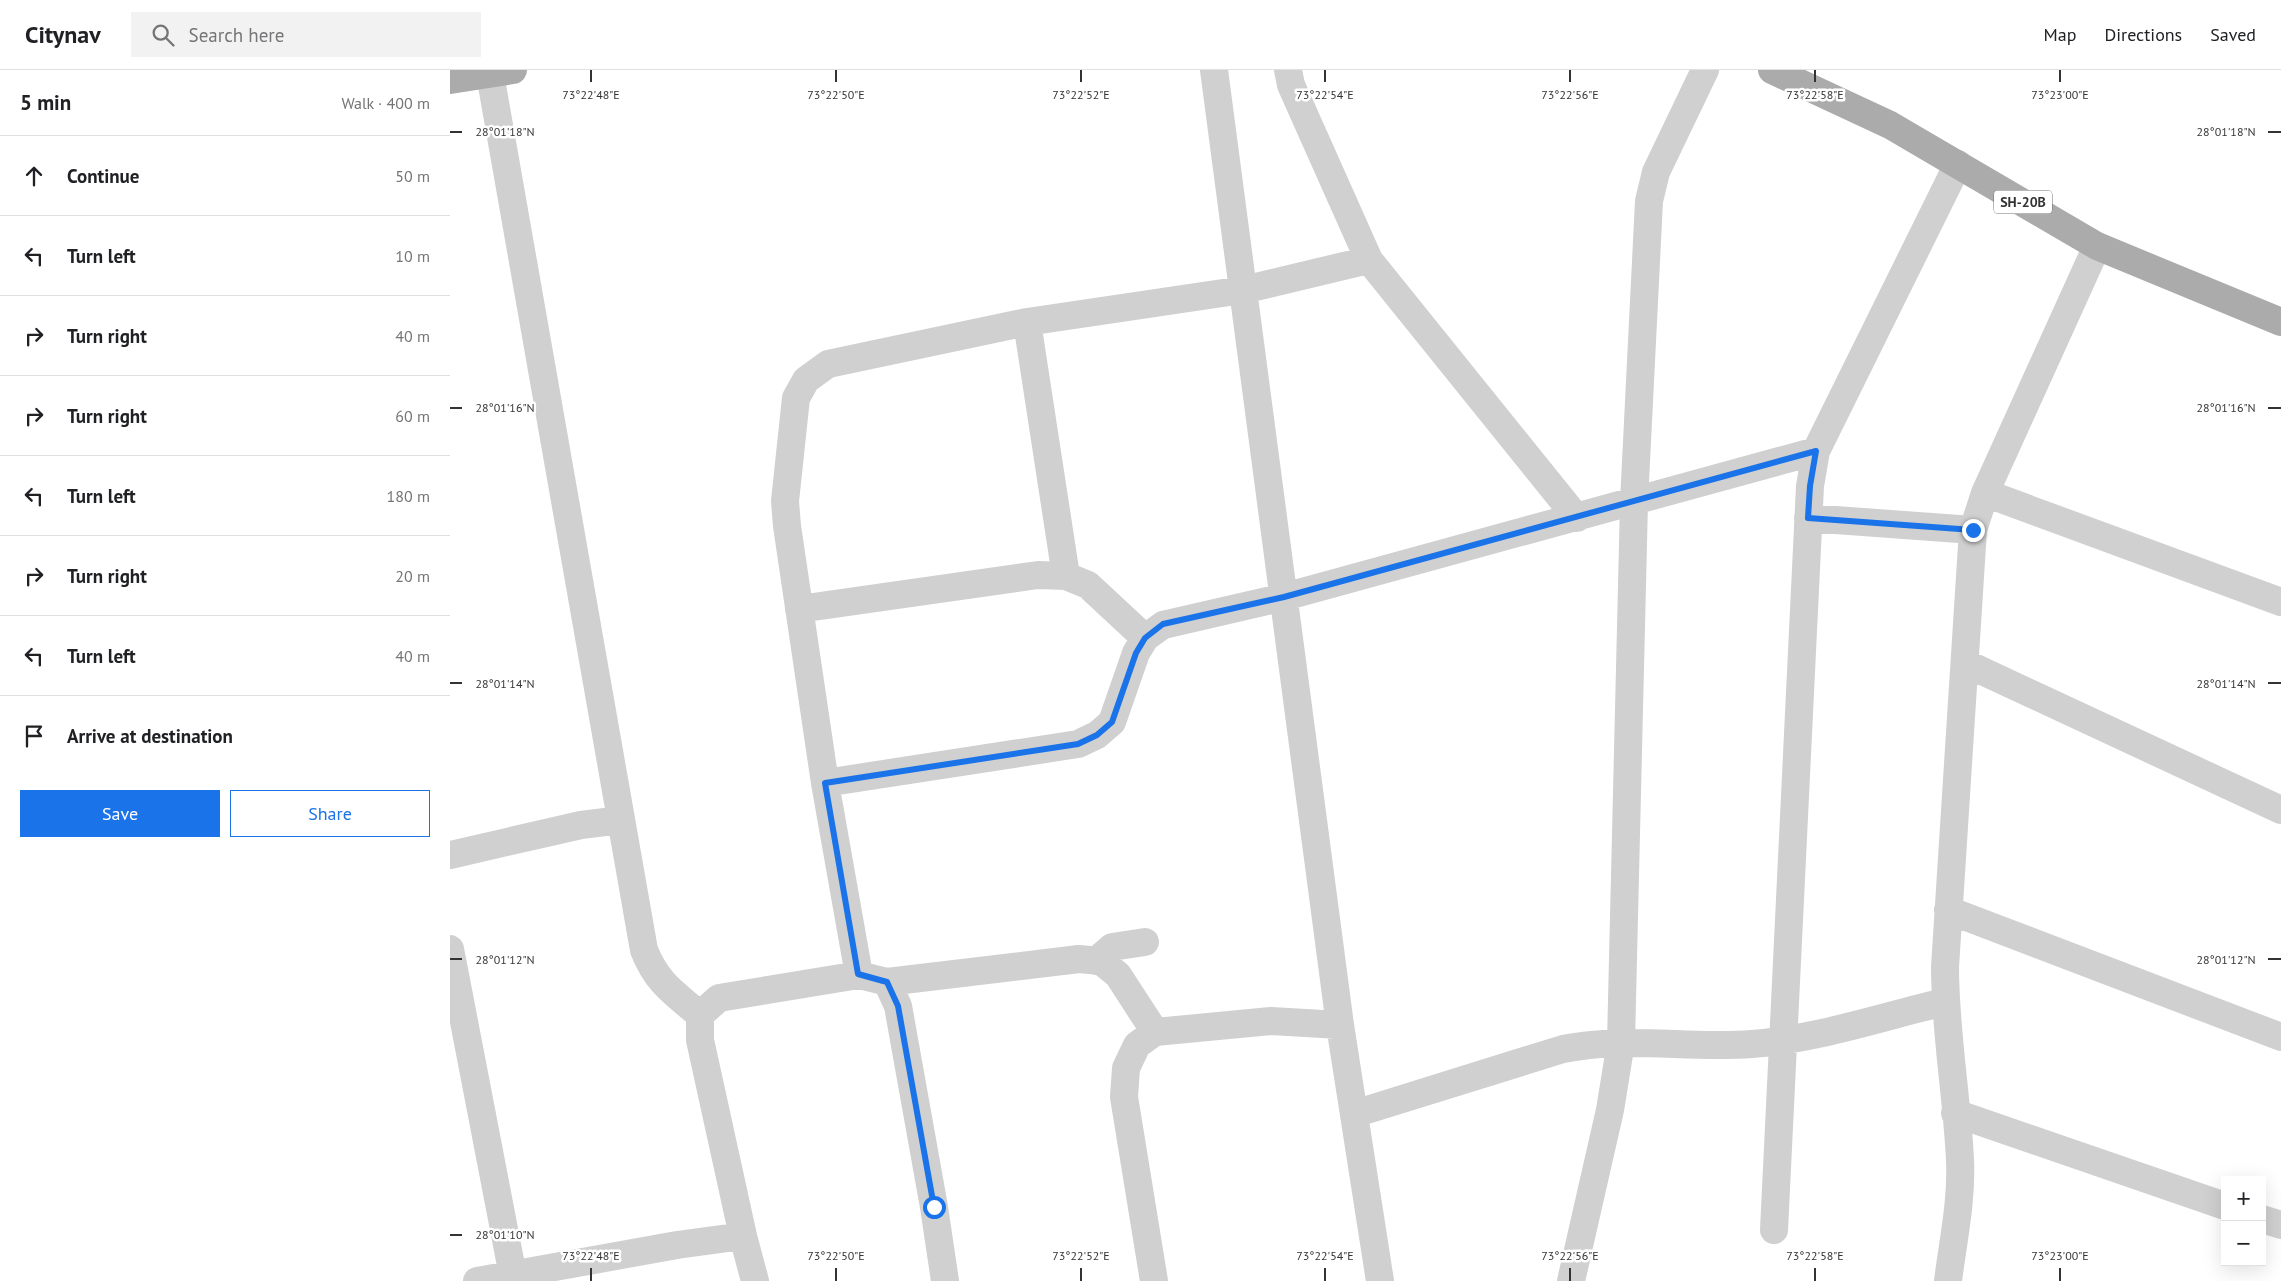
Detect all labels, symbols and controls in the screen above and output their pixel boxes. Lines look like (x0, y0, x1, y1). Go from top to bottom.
search box (131, 12, 481, 57)
text: Citynav (25, 19, 101, 50)
icon: search (149, 21, 177, 49)
text: Search here (189, 23, 284, 47)
text: Map (2044, 23, 2076, 46)
text: Directions (2104, 23, 2182, 46)
text: Saved (2210, 23, 2256, 46)
text: 73°22'48"E (562, 87, 620, 102)
text: 73°22'50"E (807, 87, 865, 102)
text: 73°22'52"E (1052, 87, 1110, 102)
text: 73°22'54"E (1296, 87, 1354, 102)
text: 73°22'56"E (1541, 87, 1599, 102)
text: 73°22'58"E (1786, 87, 1844, 102)
text: 73°23'00"E (2031, 87, 2089, 102)
text: 5 min (20, 89, 71, 116)
text: Walk · 400 m (341, 93, 430, 113)
text: 28°01'18"N (475, 124, 535, 139)
text: 28°01'18"N (2196, 124, 2256, 139)
icon: ahead (20, 162, 48, 190)
text: Continue (67, 164, 139, 188)
text: 50 m (395, 166, 430, 186)
road number: SH-20B (1994, 190, 2052, 214)
icon: left (20, 242, 48, 270)
text: Turn left (67, 244, 136, 268)
text: 10 m (395, 246, 430, 266)
icon: right (20, 322, 48, 350)
text: Turn right (67, 324, 147, 348)
text: 40 m (395, 326, 430, 346)
text: 28°01'16"N (475, 400, 535, 415)
text: 28°01'16"N (2196, 400, 2256, 415)
icon: right (20, 402, 48, 430)
text: Turn right (67, 404, 147, 428)
text: 60 m (395, 406, 430, 426)
icon: left (20, 482, 48, 510)
text: Turn left (67, 484, 136, 508)
text: 180 m (387, 486, 430, 506)
route end (1962, 519, 1985, 542)
icon: right (20, 562, 48, 590)
text: Turn right (67, 564, 147, 588)
text: 20 m (395, 566, 430, 586)
icon: left (20, 642, 48, 670)
text: Turn left (67, 644, 136, 668)
text: 40 m (395, 646, 430, 666)
text: 28°01'14"N (475, 676, 535, 691)
text: 28°01'14"N (2196, 676, 2256, 691)
icon: arrive (20, 722, 48, 750)
text: Arrive at destination (67, 724, 233, 748)
button: Save (20, 790, 220, 837)
button: Share (230, 790, 430, 837)
text: 28°01'12"N (475, 952, 535, 967)
text: 28°01'12"N (2196, 952, 2256, 967)
map controls (2221, 1176, 2266, 1266)
button: + (2221, 1176, 2266, 1221)
route start (923, 1196, 946, 1219)
button: − (2221, 1221, 2266, 1266)
text: 28°01'10"N (475, 1227, 535, 1242)
text: 73°22'48"E (562, 1248, 620, 1263)
text: 73°22'50"E (807, 1248, 865, 1263)
text: 73°22'52"E (1052, 1248, 1110, 1263)
text: 73°22'54"E (1296, 1248, 1354, 1263)
text: 73°22'56"E (1541, 1248, 1599, 1263)
text: 73°22'58"E (1786, 1248, 1844, 1263)
text: 73°23'00"E (2031, 1248, 2089, 1263)

